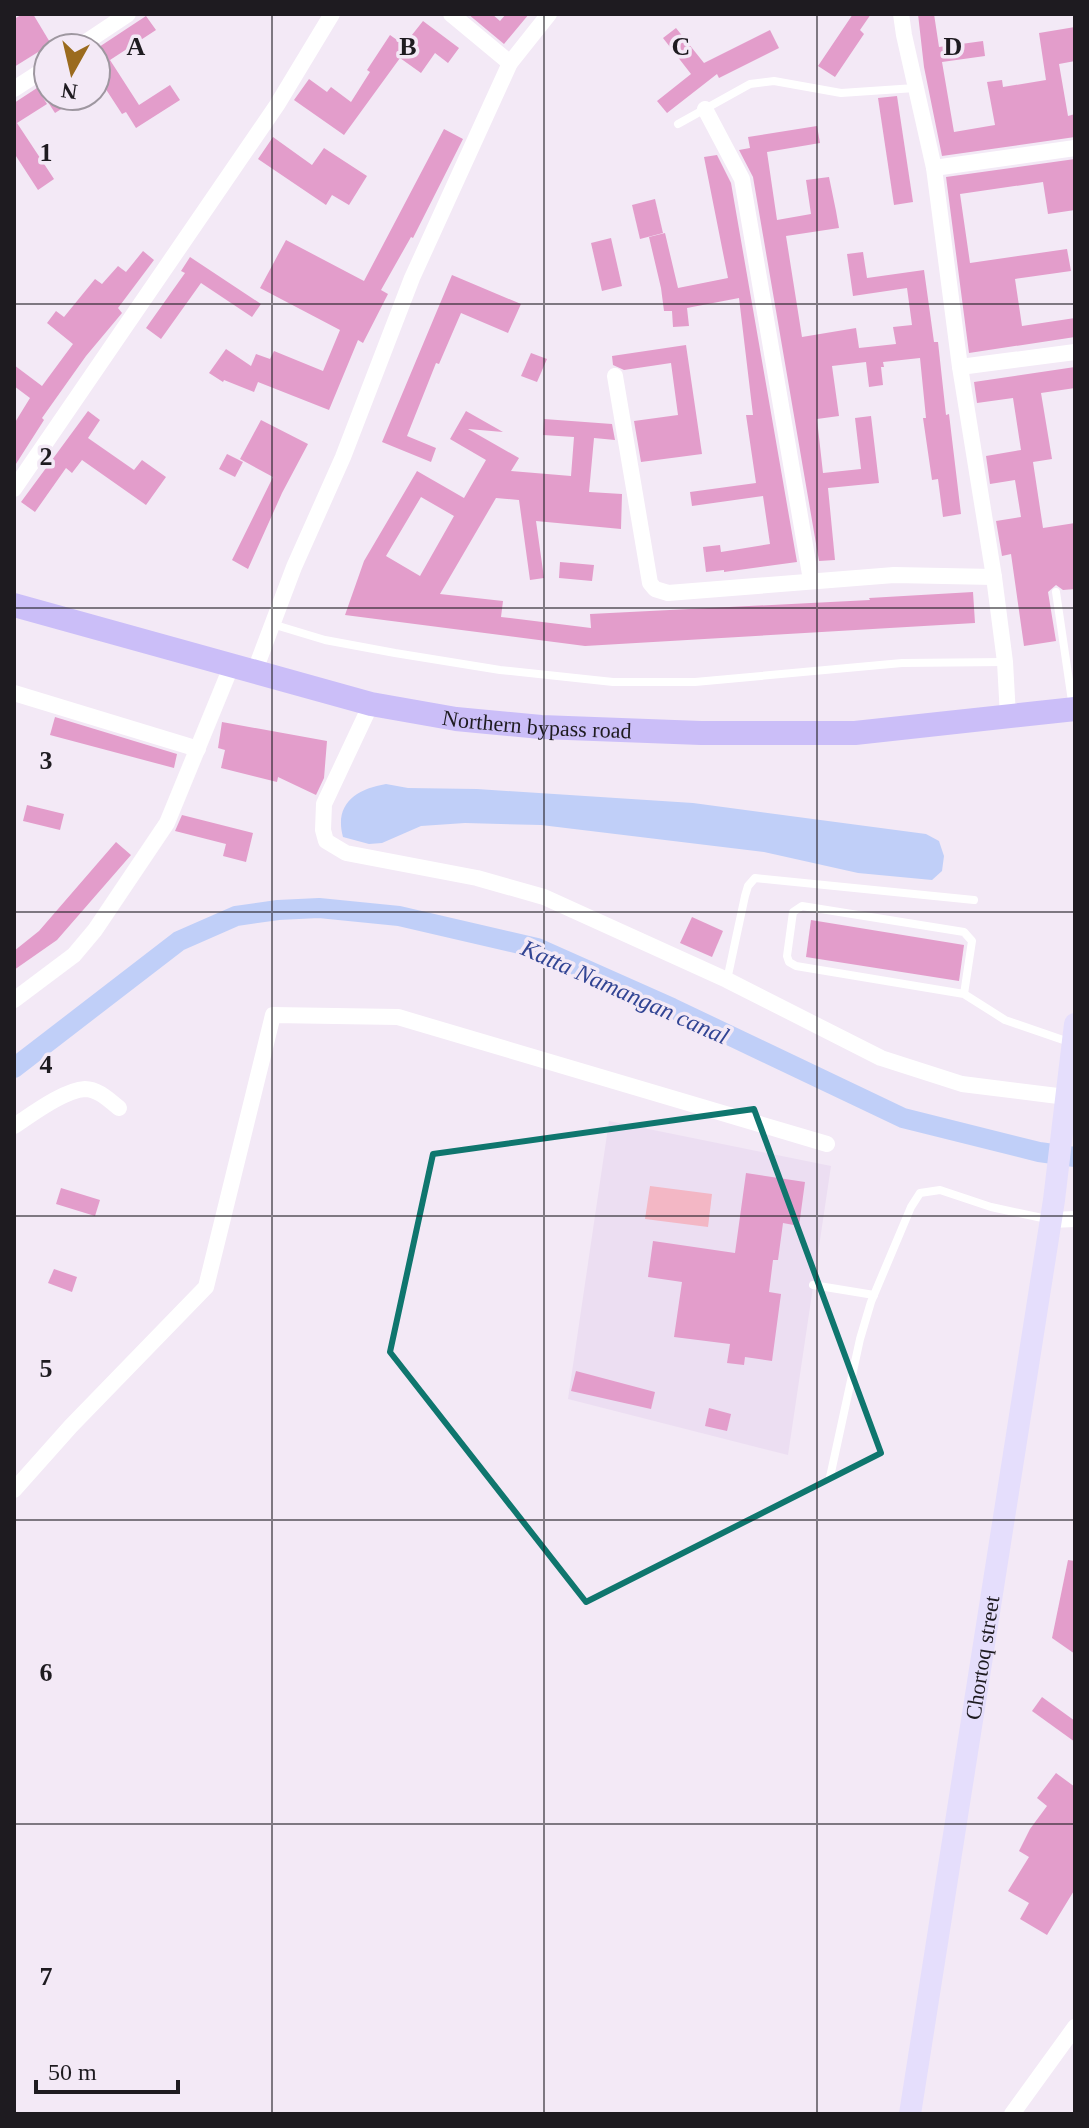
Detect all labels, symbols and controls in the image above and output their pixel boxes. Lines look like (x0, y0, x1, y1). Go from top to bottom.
north arrow (32, 32, 112, 112)
text: A (127, 32, 146, 61)
text: B (399, 32, 417, 61)
text: C (672, 32, 690, 61)
text: D (944, 32, 962, 61)
text: N (60, 78, 79, 105)
text: 1 (40, 138, 53, 167)
text: 2 (40, 442, 53, 471)
street label: Northern bypass road (441, 704, 632, 743)
text: 3 (40, 746, 53, 775)
water label: Katta Namangan canal (516, 934, 733, 1050)
text: 4 (40, 1050, 53, 1079)
text: 5 (40, 1354, 53, 1383)
street label: Chortoq street (960, 1594, 1004, 1721)
text: 6 (40, 1658, 53, 1687)
text: 7 (40, 1962, 53, 1991)
scale bar (36, 2044, 178, 2094)
text: 50 m (48, 2059, 97, 2085)

